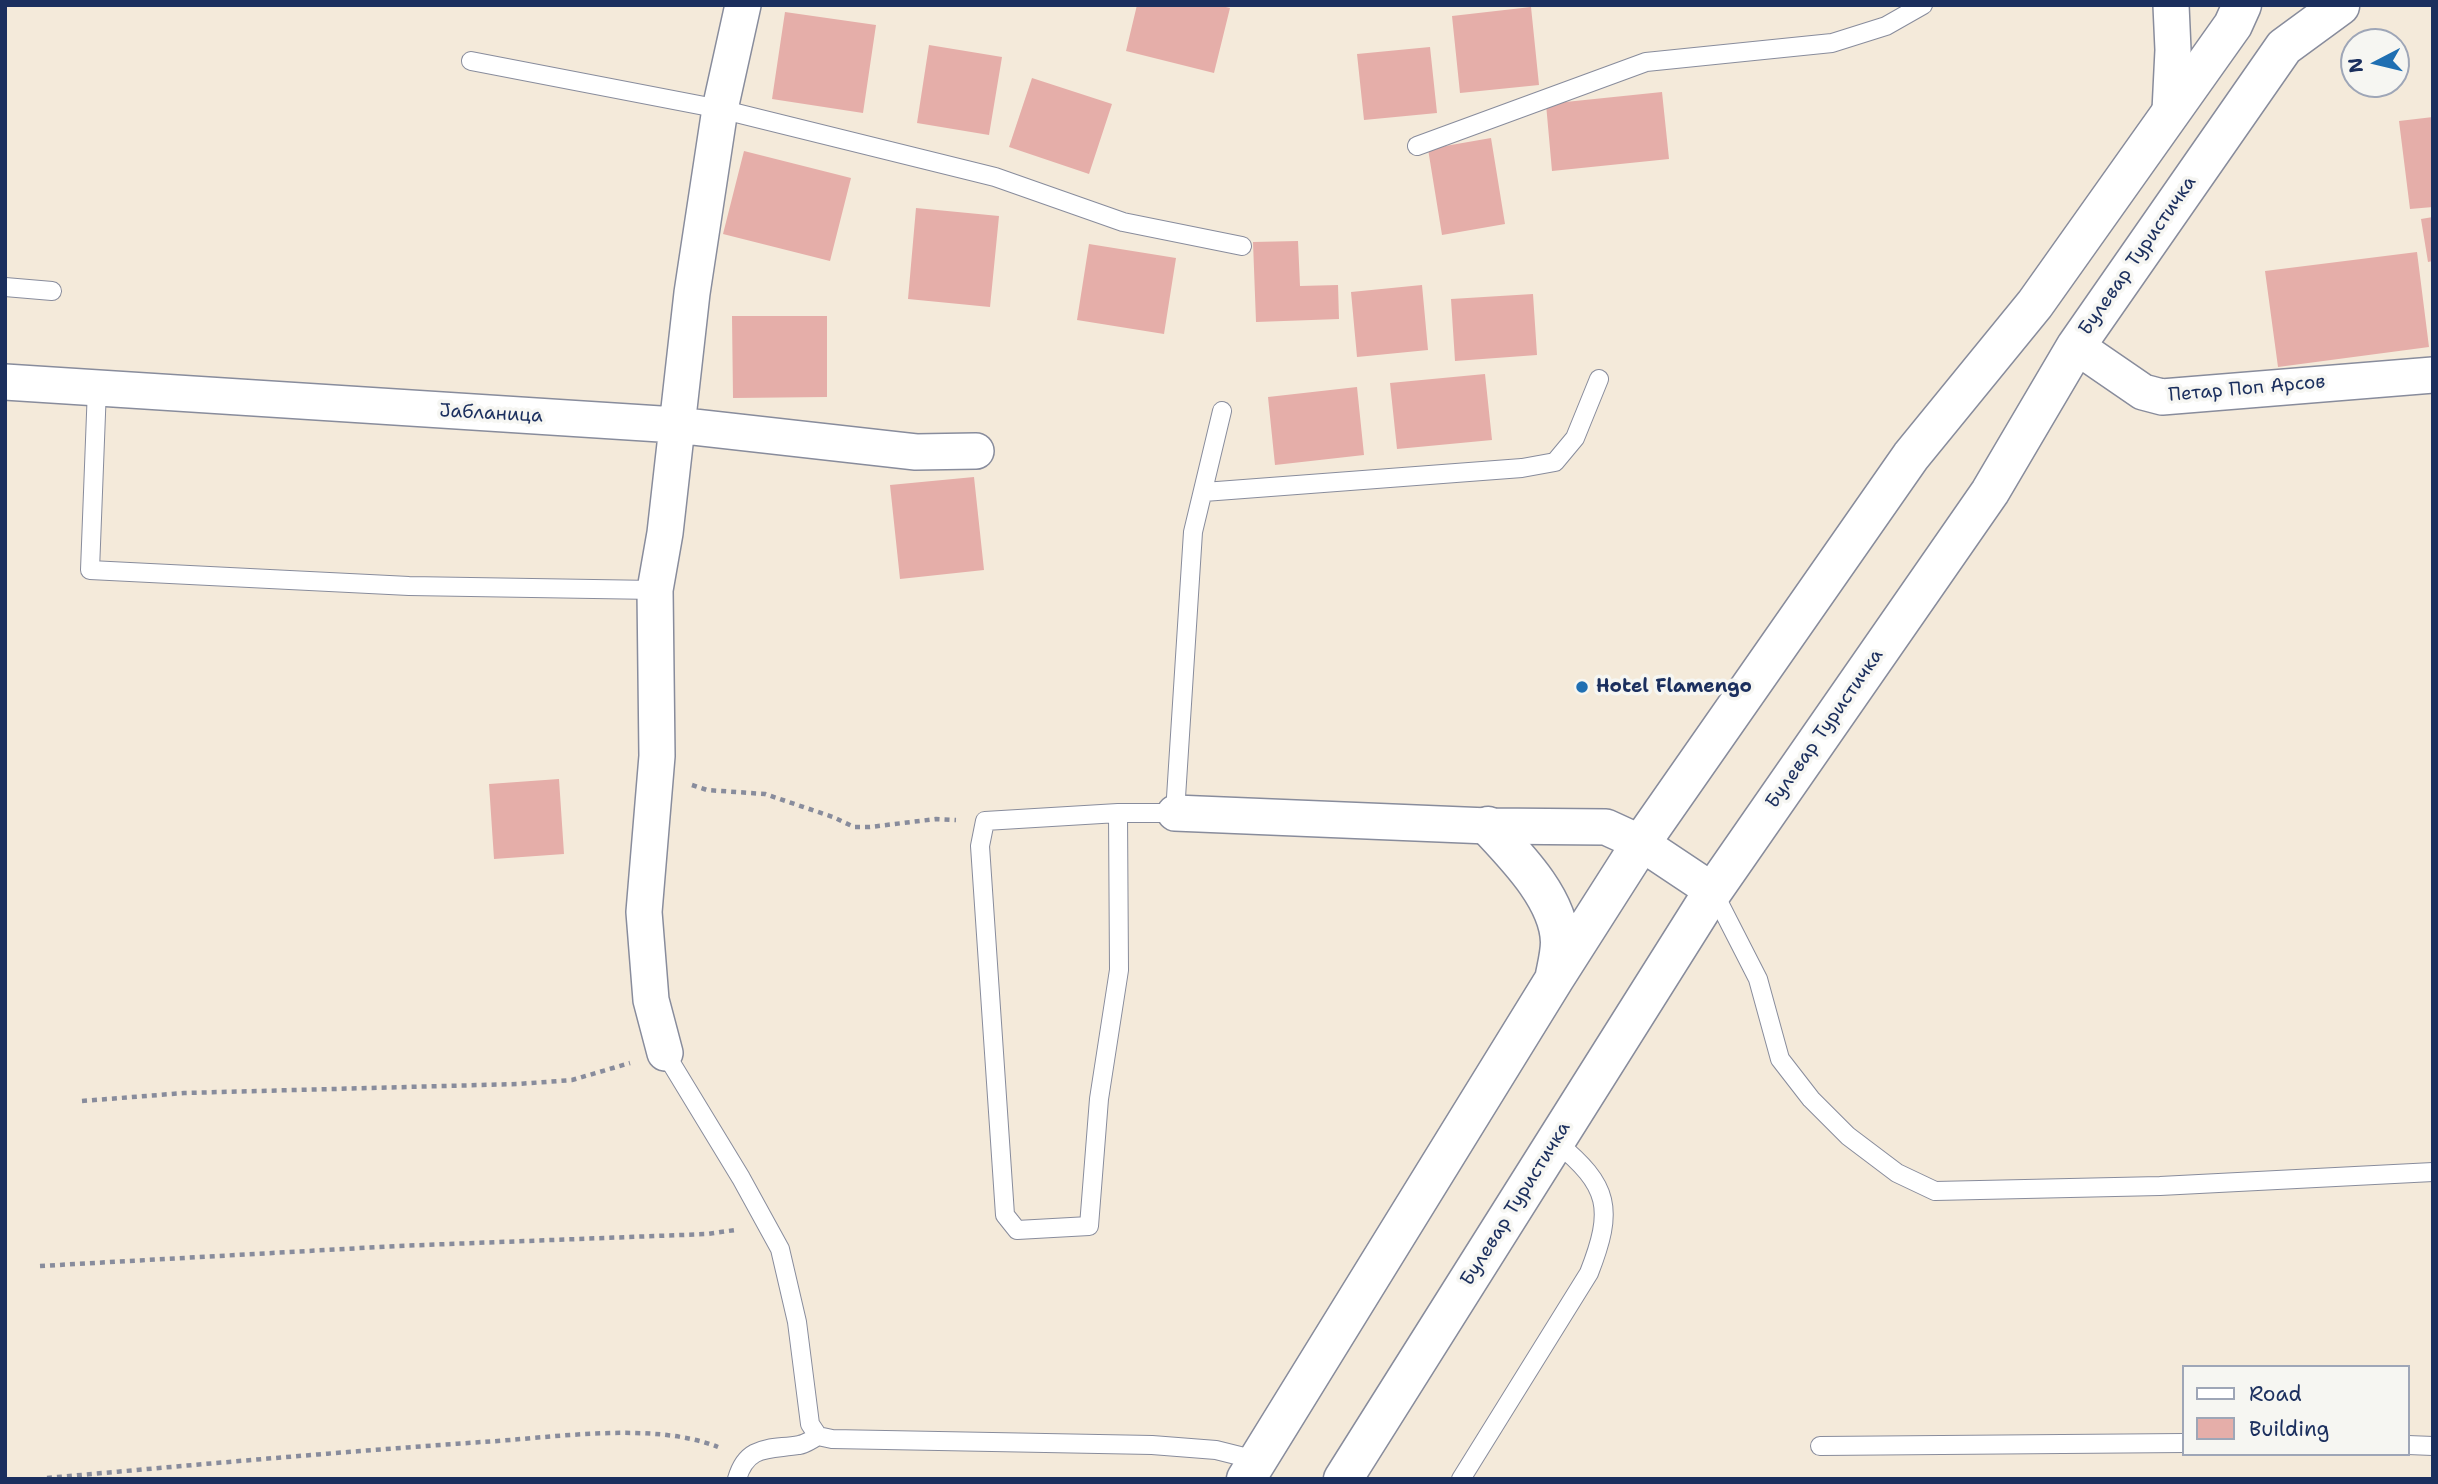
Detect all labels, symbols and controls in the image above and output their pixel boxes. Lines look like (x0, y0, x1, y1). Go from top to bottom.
north arrow (2340, 28, 2410, 98)
text: N (2342, 56, 2369, 74)
street label: Булевар Туристичка (2074, 172, 2202, 340)
street label: Петар Поп Арсов (2168, 371, 2326, 407)
street label: Јабланица (439, 400, 543, 428)
street label: Булевар Туристичка (1761, 645, 1889, 813)
place label: Hotel Flamengo (1596, 676, 1752, 698)
marker: Hotel Flamengo (1574, 679, 1590, 695)
street label: Булевар Туристичка (1456, 1118, 1576, 1290)
legend (2182, 1365, 2410, 1456)
text: Road (2249, 1380, 2302, 1408)
text: Building (2249, 1415, 2329, 1443)

